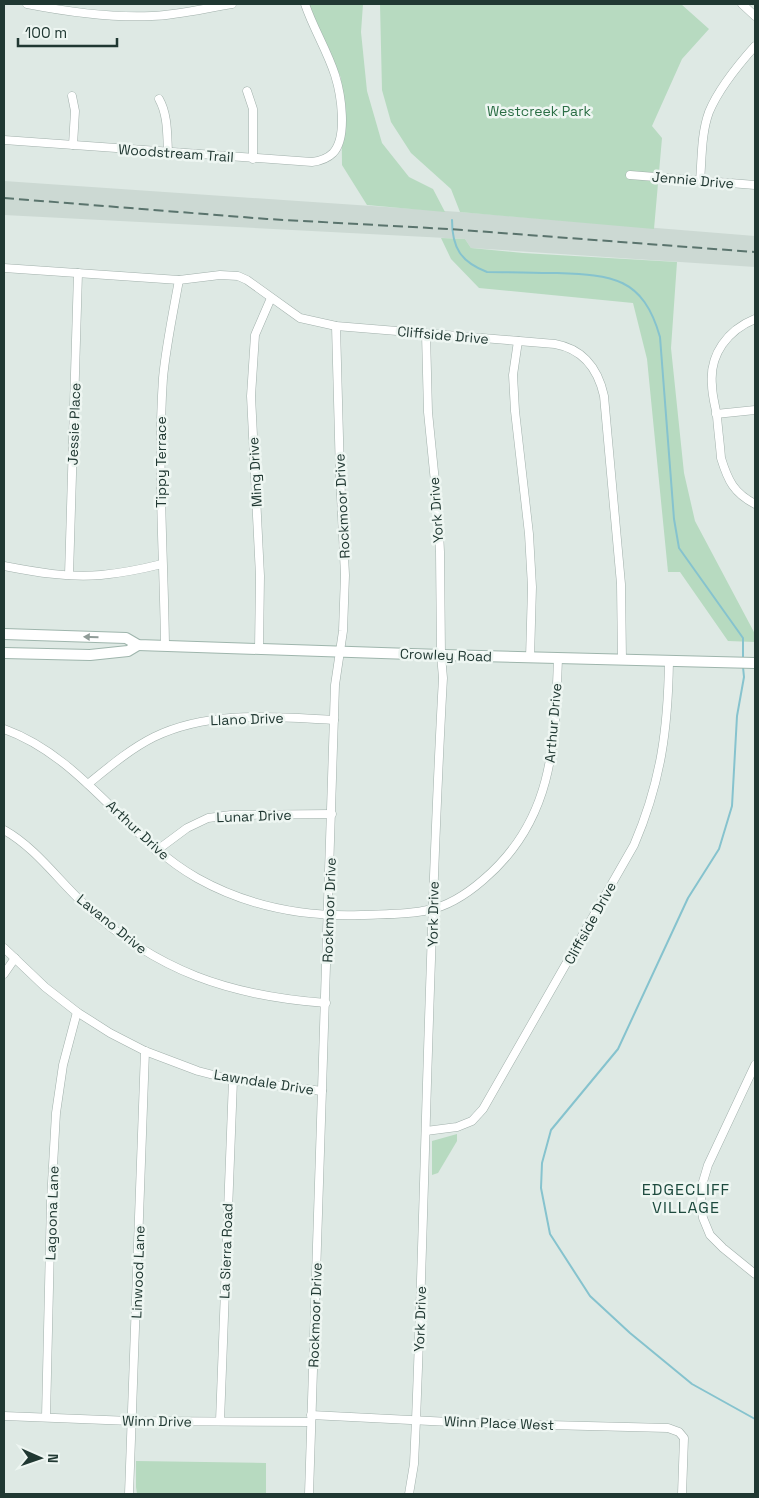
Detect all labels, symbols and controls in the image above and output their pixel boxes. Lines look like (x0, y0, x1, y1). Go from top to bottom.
scale bar (18, 15, 116, 47)
text: 100 m (25, 23, 67, 42)
park label: Westcreek Park (487, 102, 591, 120)
street label: Woodstream Trail (118, 140, 234, 166)
street label: Jennie Drive (651, 167, 735, 193)
street label: Cliffside Drive (397, 322, 489, 348)
street label: Jessie Place (64, 382, 84, 466)
street label: Tippy Terrace (152, 416, 170, 508)
street label: Ming Drive (244, 436, 266, 508)
street label: Rockmoor Drive (330, 453, 354, 559)
street label: York Drive (425, 476, 447, 544)
one-way arrow (82, 633, 98, 641)
street label: Crowley Road (400, 644, 492, 666)
street label: Arthur Drive (541, 682, 565, 764)
street label: Llano Drive (210, 709, 284, 729)
street label: Arthur Drive (103, 796, 173, 864)
street label: Lunar Drive (216, 806, 292, 826)
street label: Rockmoor Drive (318, 857, 340, 963)
street label: Cliffside Drive (560, 879, 620, 967)
street label: York Drive (423, 881, 443, 947)
street label: Lavano Drive (73, 890, 151, 958)
street label: Lawndale Drive (213, 1065, 315, 1099)
street label: Lagoona Lane (41, 1165, 63, 1261)
district label: EDGECLIFF VILLAGE (642, 1179, 730, 1218)
street label: La Sierra Road (215, 1203, 237, 1299)
street label: Linwood Lane (127, 1225, 149, 1319)
street label: Rockmoor Drive (304, 1262, 326, 1368)
street label: York Drive (410, 1286, 430, 1352)
street label: Winn Drive (122, 1411, 192, 1431)
street label: Winn Place West (444, 1412, 554, 1434)
north arrow (15, 1433, 65, 1483)
text: N (44, 1453, 62, 1463)

